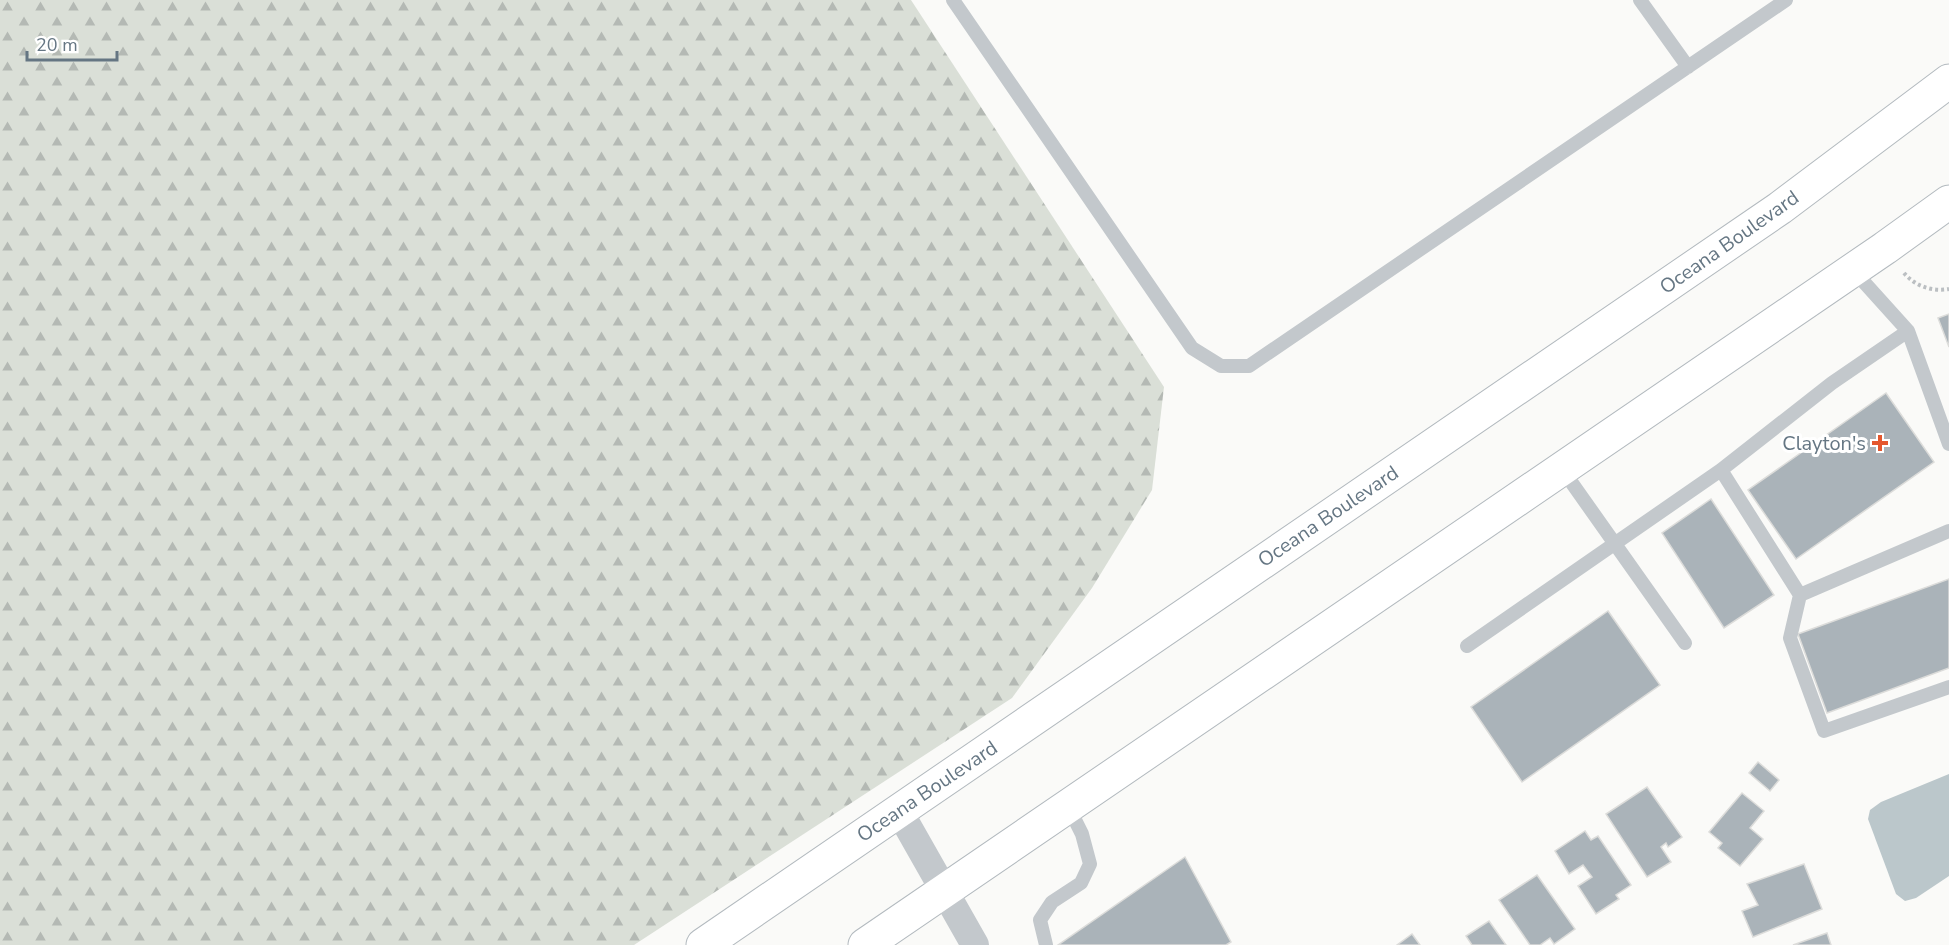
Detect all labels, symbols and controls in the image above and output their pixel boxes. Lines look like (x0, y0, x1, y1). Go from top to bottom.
scale bar (27, 24, 117, 62)
text: 20 m (36, 33, 78, 57)
street label: Oceana Boulevard (1654, 184, 1804, 301)
place label: Clayton's (1782, 430, 1866, 457)
marker: Clayton's (1871, 434, 1889, 452)
street label: Oceana Boulevard (1253, 459, 1404, 574)
street label: Oceana Boulevard (852, 734, 1003, 849)

